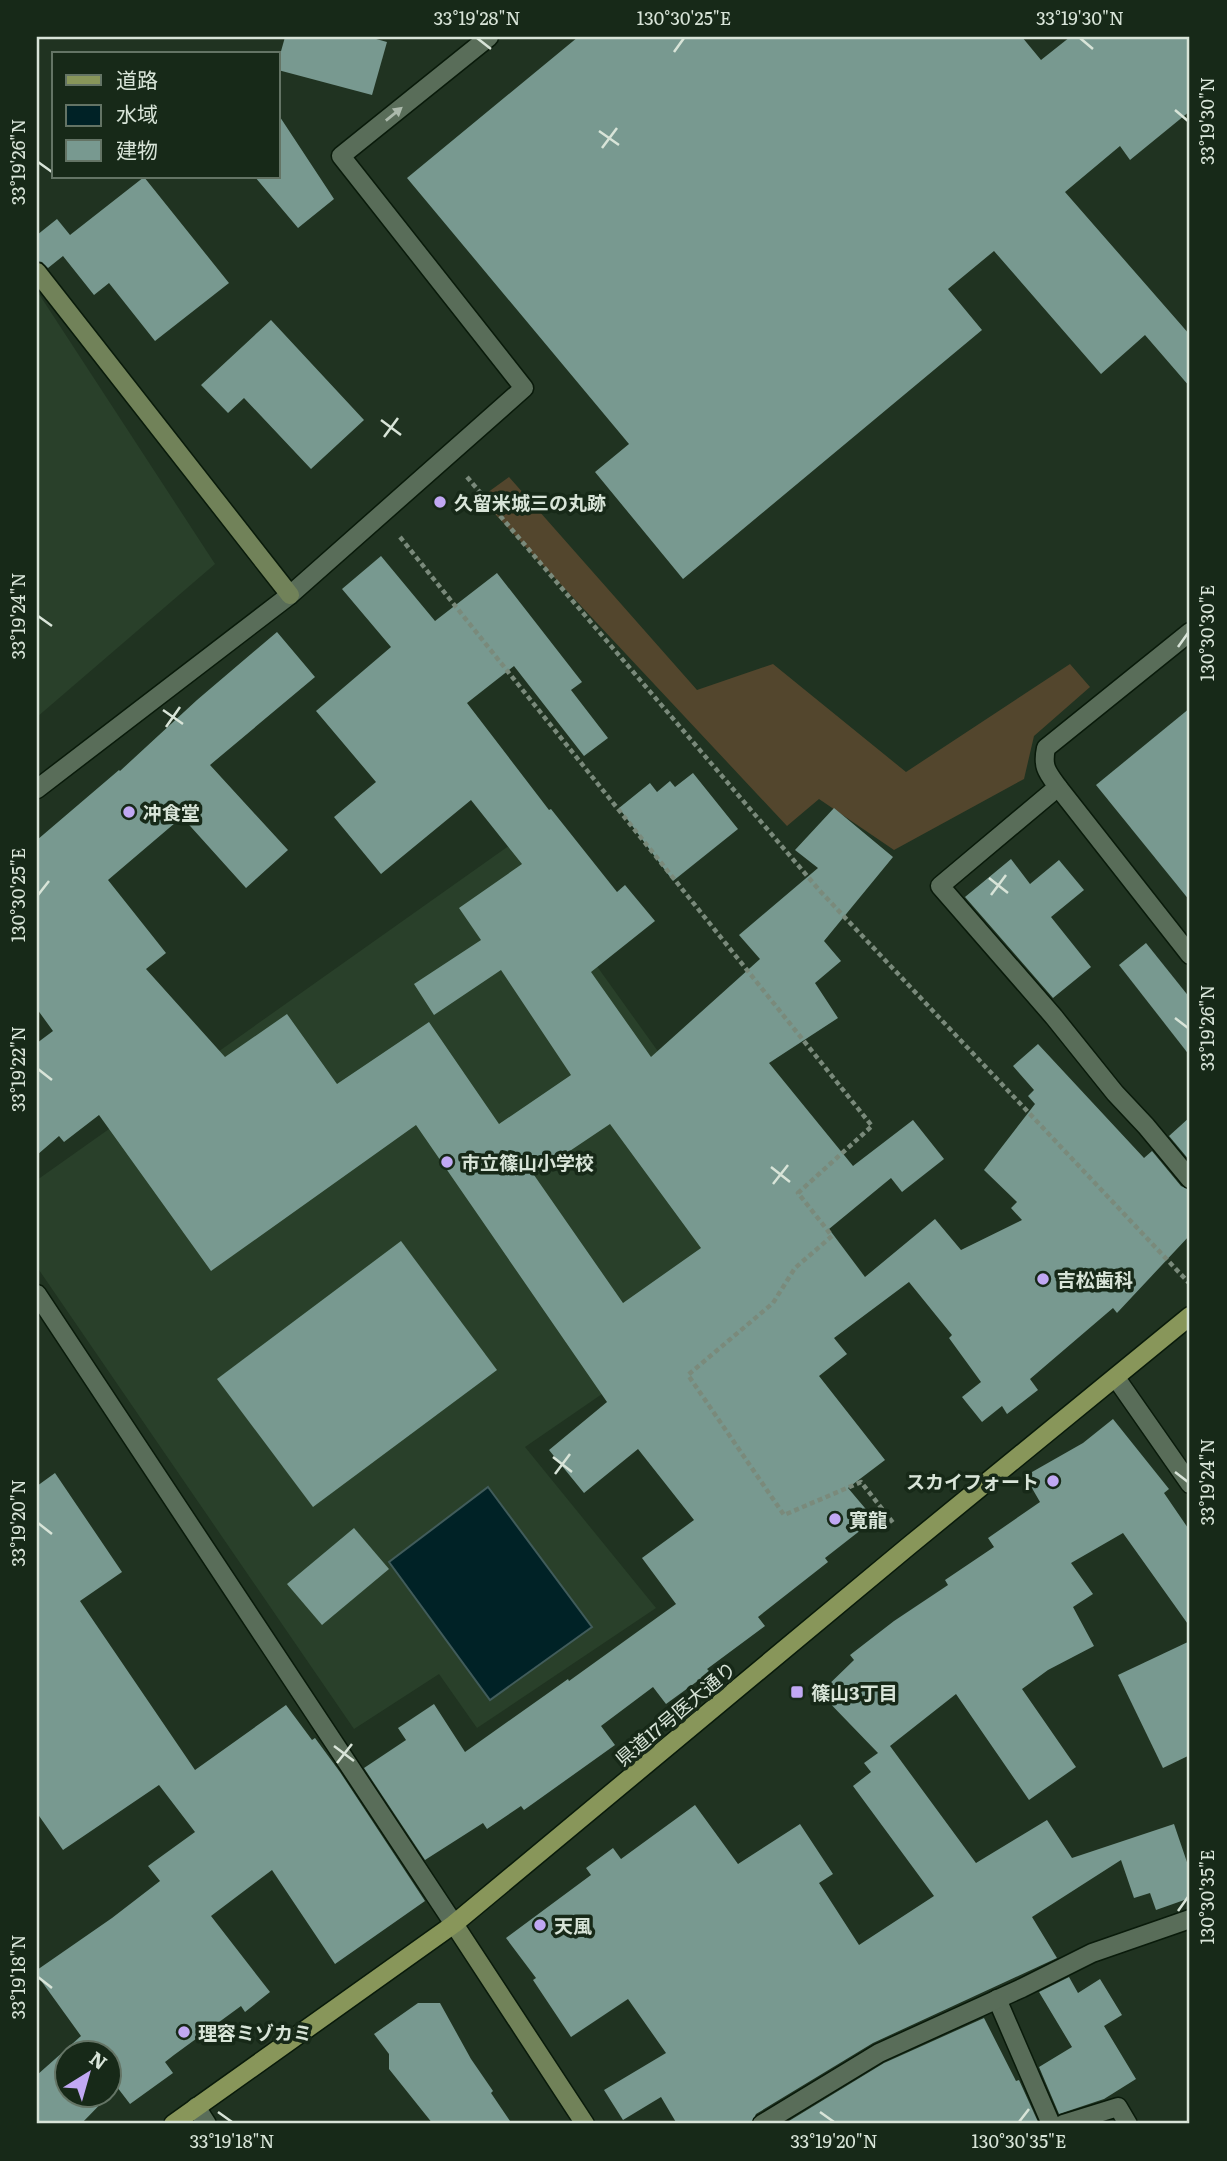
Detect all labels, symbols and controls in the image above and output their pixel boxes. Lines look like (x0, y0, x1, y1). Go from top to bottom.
text: 33°19'28"N (434, 4, 520, 31)
text: 130°30'25"E (637, 4, 731, 31)
text: 33°19'30"N (1036, 4, 1124, 31)
legend (52, 52, 280, 178)
text: 道路 (116, 63, 158, 94)
text: 33°19'30"N (1193, 77, 1220, 165)
text: 水域 (116, 97, 158, 128)
one-way arrow (384, 106, 402, 121)
text: 33°19'26"N (4, 119, 31, 205)
text: 建物 (116, 133, 158, 164)
place label: 久留米城三の丸跡 (454, 488, 606, 516)
marker: 久留米城三の丸跡 (432, 494, 448, 510)
text: 33°19'24"N (4, 573, 31, 659)
text: 130°30'30"E (1193, 585, 1220, 681)
place label: 冲食堂 (143, 798, 200, 826)
marker: 冲食堂 (121, 804, 137, 820)
text: 130°30'25"E (4, 848, 31, 942)
text: 33°19'26"N (1193, 985, 1220, 1071)
text: 33°19'22"N (4, 1026, 31, 1112)
place label: 市立篠山小学校 (461, 1148, 594, 1176)
marker: 市立篠山小学校 (439, 1154, 455, 1170)
place label: 吉松歯科 (1057, 1265, 1133, 1293)
marker: 吉松歯科 (1035, 1271, 1051, 1287)
text: 33°19'24"N (1193, 1439, 1220, 1525)
place label: スカイフォート (906, 1467, 1039, 1495)
marker: スカイフォート (1045, 1473, 1061, 1489)
text: 33°19'20"N (4, 1479, 31, 1567)
place label: 寛龍 (849, 1505, 887, 1533)
marker: 寛龍 (827, 1511, 843, 1527)
street label: 県道17号医大通り (609, 1654, 741, 1772)
place label: 篠山3丁目 (811, 1678, 898, 1706)
marker: 篠山3丁目 (789, 1684, 805, 1700)
text: 130°30'35"E (1193, 1849, 1220, 1945)
place label: 天風 (554, 1911, 592, 1939)
marker: 天風 (532, 1917, 548, 1933)
text: 33°19'18"N (4, 1934, 31, 2020)
place label: 理容ミゾカミ (198, 2018, 312, 2046)
marker: 理容ミゾカミ (176, 2024, 192, 2040)
north arrow (52, 2038, 122, 2108)
text: N (84, 2044, 114, 2076)
text: 33°19'18"N (189, 2127, 275, 2154)
text: 33°19'20"N (790, 2127, 878, 2154)
text: 130°30'35"E (971, 2127, 1067, 2154)

